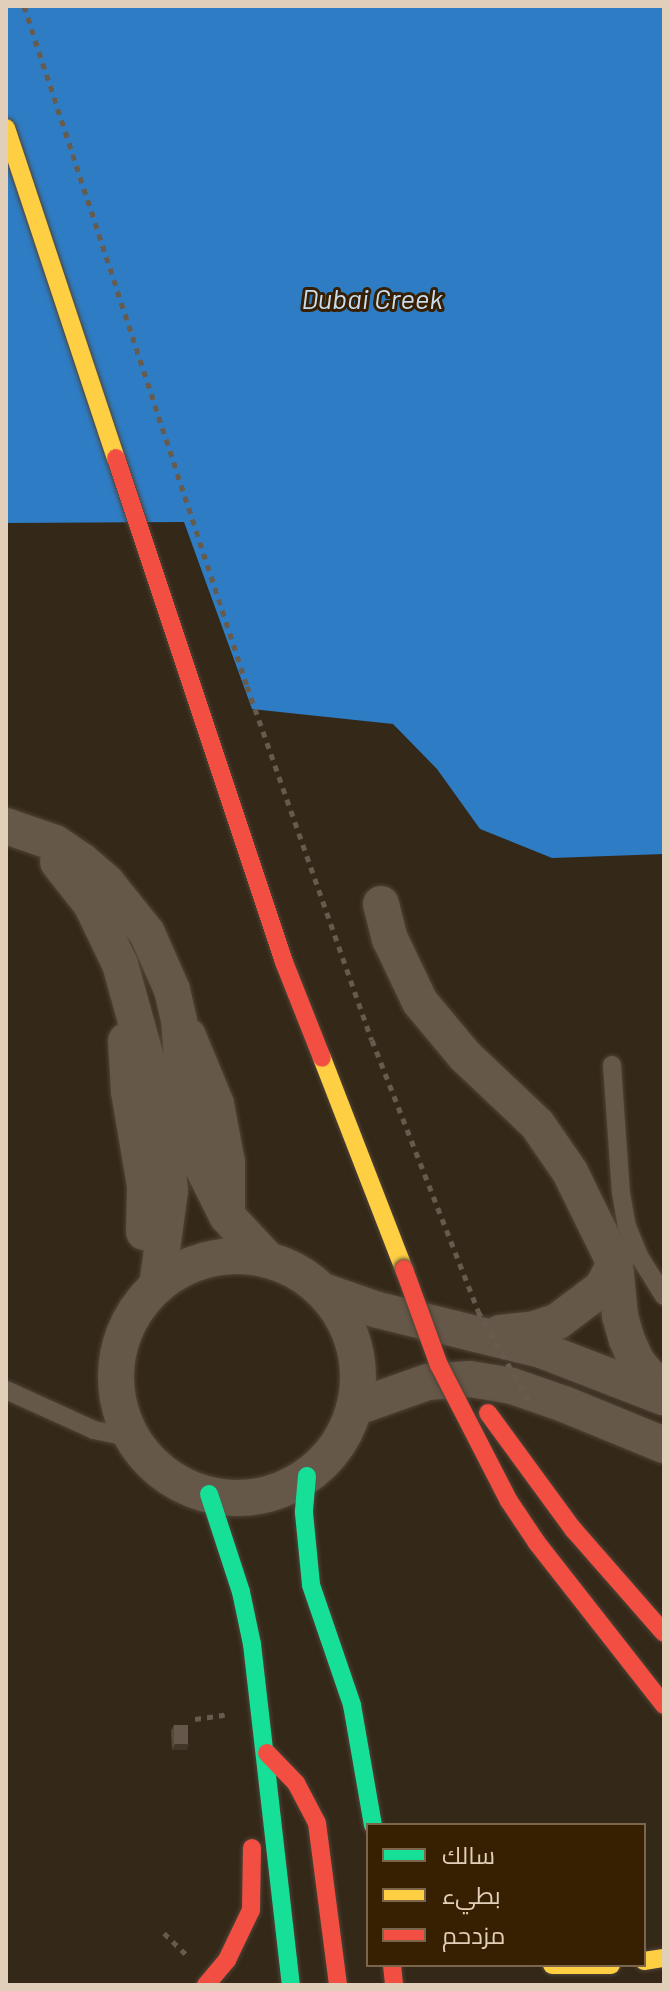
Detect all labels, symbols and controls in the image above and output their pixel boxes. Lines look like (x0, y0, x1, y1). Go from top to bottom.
water label: Dubai Creek (301, 281, 443, 315)
legend (366, 1823, 646, 1967)
text: سالك (442, 1840, 495, 1869)
text: بطيء (442, 1880, 501, 1909)
text: مزدحم (442, 1920, 505, 1949)

